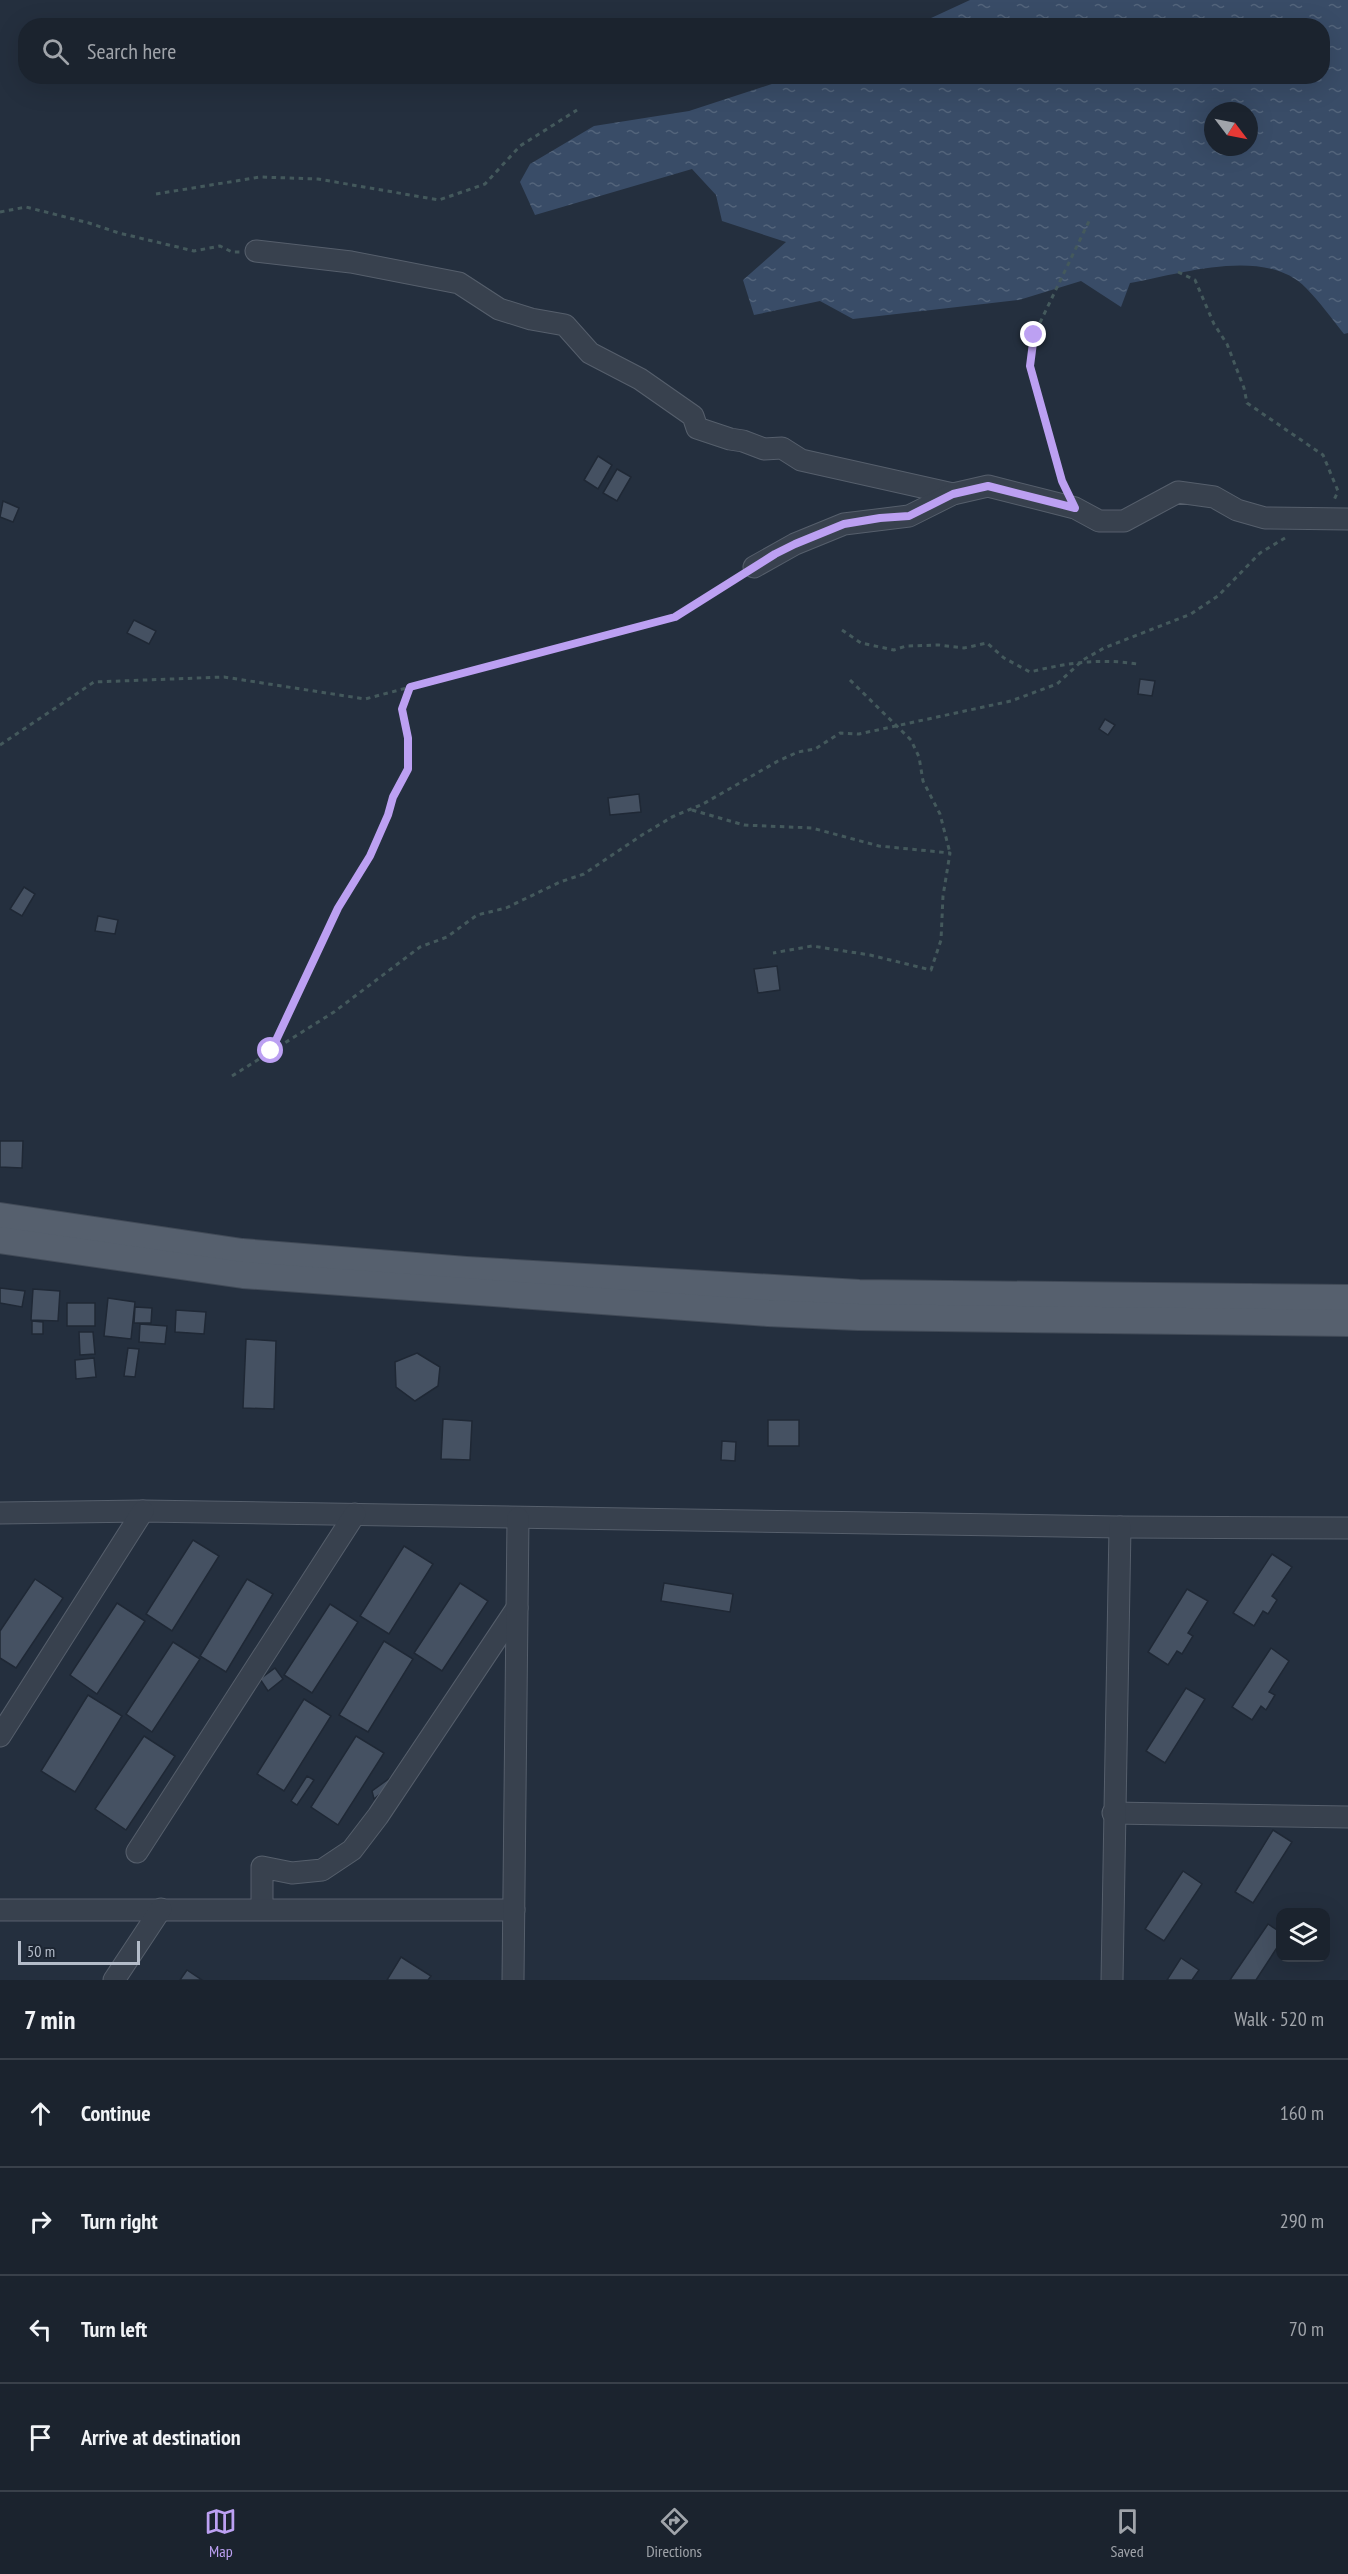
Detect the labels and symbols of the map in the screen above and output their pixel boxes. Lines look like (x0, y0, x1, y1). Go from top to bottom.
north arrow (1204, 102, 1258, 156)
route end (1020, 321, 1046, 347)
route start (257, 1037, 283, 1063)
scale bar (18, 1938, 140, 1966)

